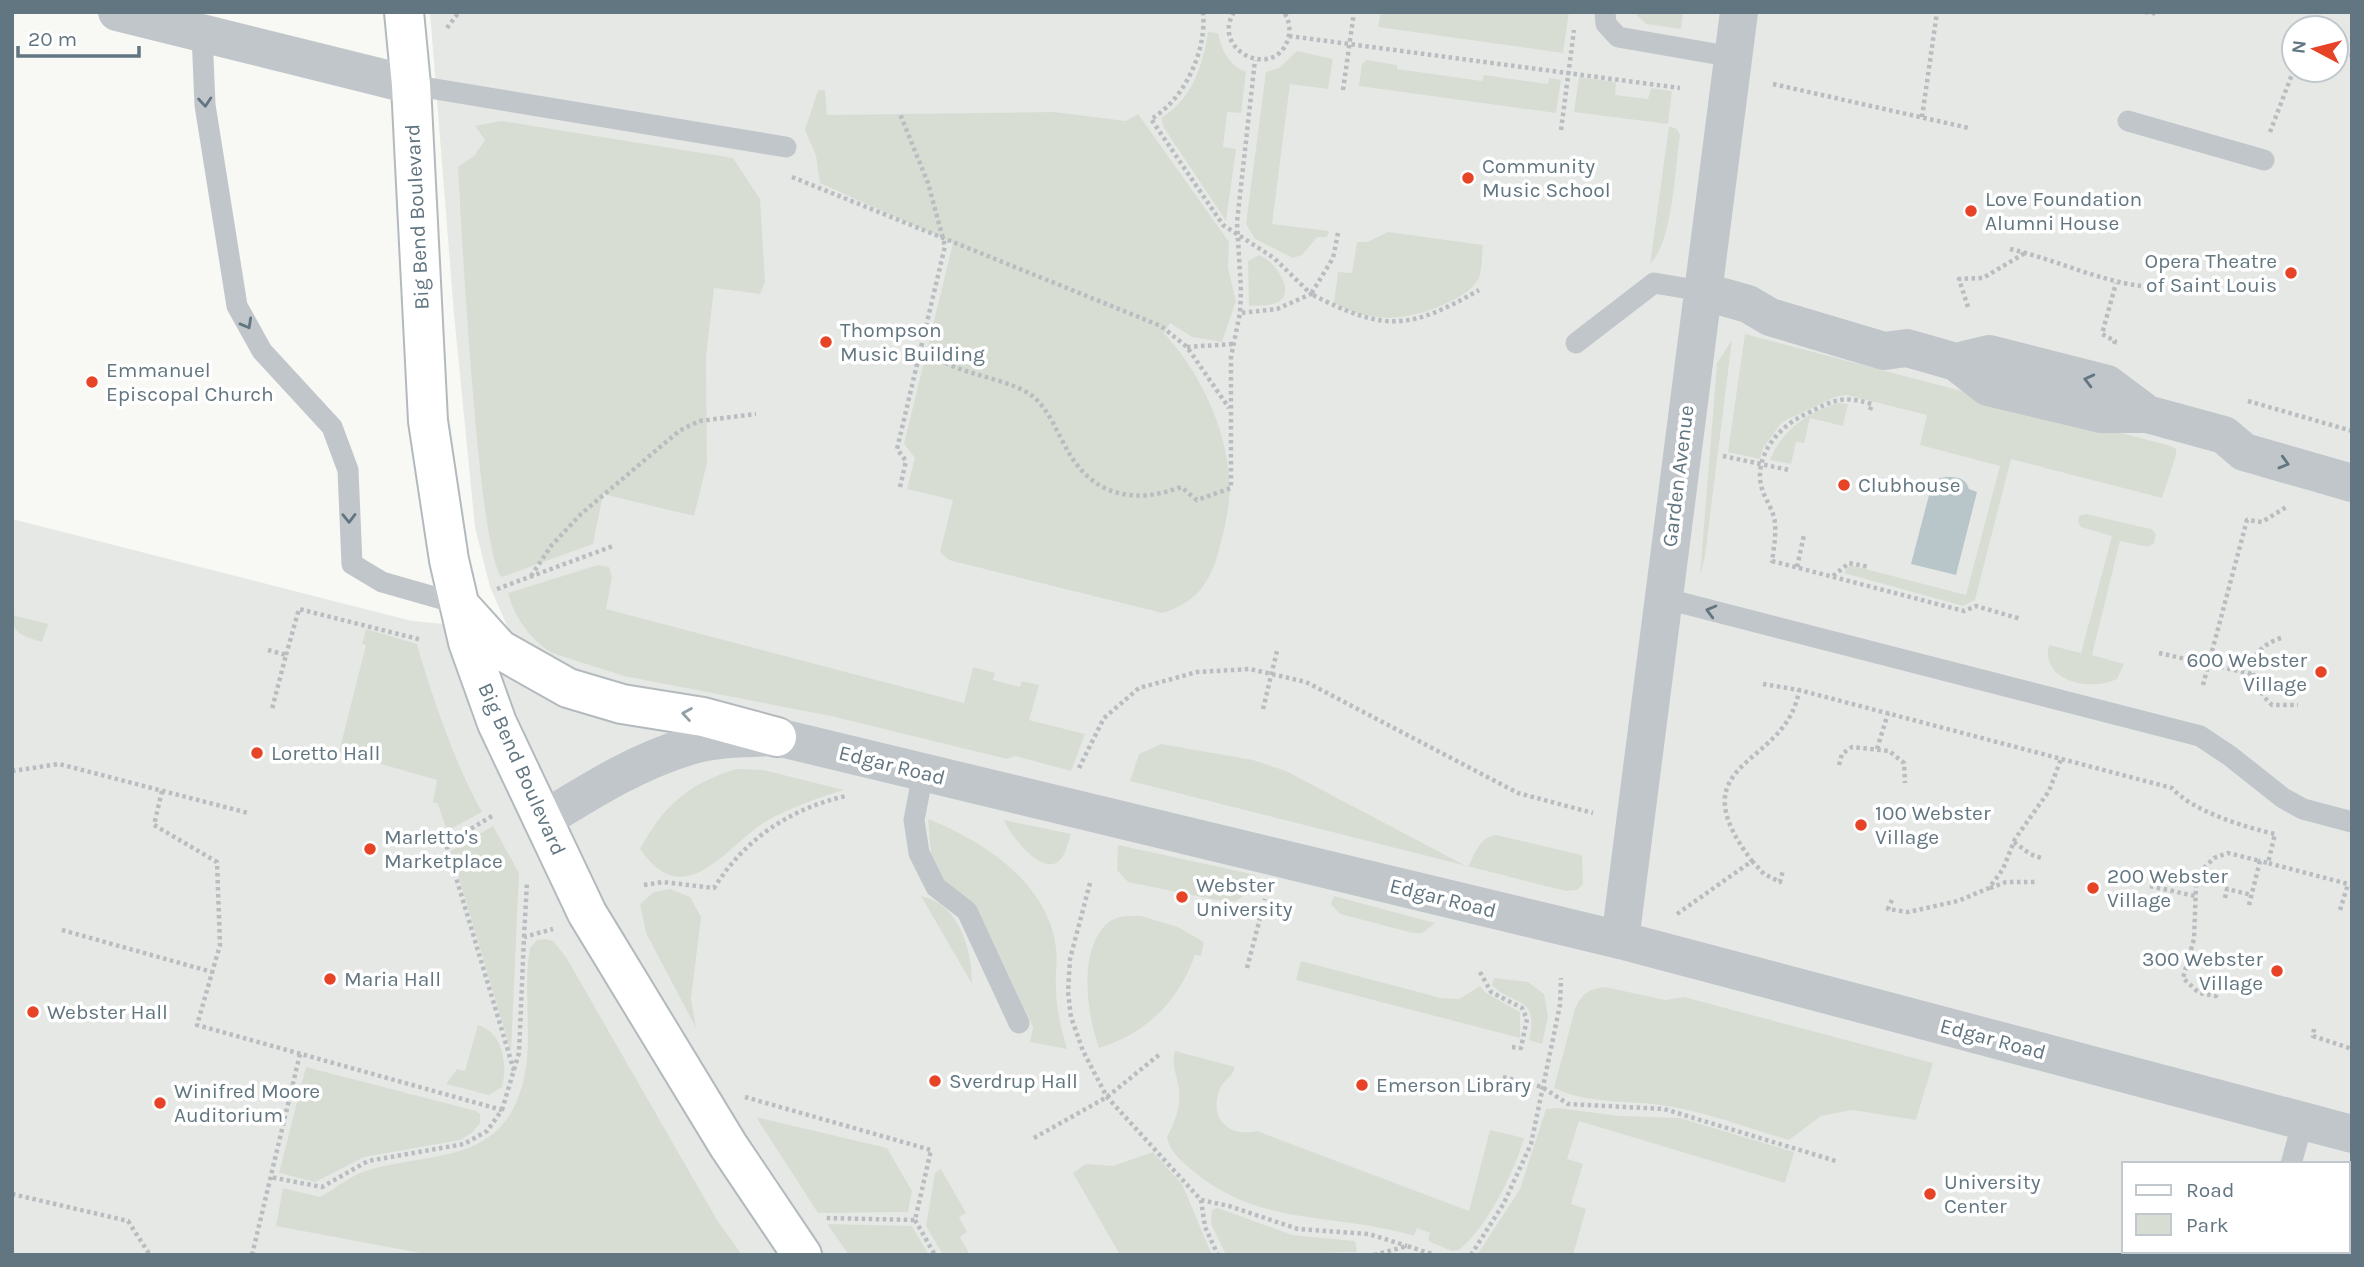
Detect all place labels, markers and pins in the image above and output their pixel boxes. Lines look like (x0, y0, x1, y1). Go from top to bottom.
place label: Community Music School (1482, 154, 1611, 202)
marker: Community Music School (1460, 170, 1476, 186)
place label: Love Foundation Alumni House (1985, 187, 2142, 235)
marker: Love Foundation Alumni House (1963, 203, 1979, 219)
place label: Opera Theatre of Saint Louis (2144, 249, 2277, 297)
marker: Opera Theatre of Saint Louis (2283, 265, 2299, 281)
place label: Thompson Music Building (840, 318, 985, 366)
marker: Thompson Music Building (818, 334, 834, 350)
place label: Emmanuel Episcopal Church (106, 358, 274, 406)
marker: Emmanuel Episcopal Church (84, 374, 100, 390)
place label: Clubhouse (1858, 473, 1961, 497)
marker: Clubhouse (1836, 477, 1852, 493)
place label: 600 Webster Village (2186, 648, 2307, 696)
marker: 600 Webster Village (2313, 664, 2329, 680)
place label: Loretto Hall (271, 741, 380, 765)
marker: Loretto Hall (249, 745, 265, 761)
place label: 100 Webster Village (1875, 801, 1991, 849)
marker: 100 Webster Village (1853, 817, 1869, 833)
place label: Marletto's Marketplace (384, 825, 503, 873)
marker: Marletto's Marketplace (362, 841, 378, 857)
place label: 200 Webster Village (2107, 864, 2228, 912)
place label: Webster University (1196, 873, 1293, 921)
marker: 200 Webster Village (2085, 880, 2101, 896)
marker: Webster University (1174, 889, 1190, 905)
place label: 300 Webster Village (2142, 947, 2263, 995)
marker: 300 Webster Village (2269, 963, 2285, 979)
place label: Maria Hall (344, 967, 441, 991)
marker: Maria Hall (322, 971, 338, 987)
place label: Webster Hall (47, 1000, 168, 1024)
marker: Webster Hall (25, 1004, 41, 1020)
place label: Sverdrup Hall (949, 1069, 1078, 1093)
marker: Sverdrup Hall (927, 1073, 943, 1089)
place label: Emerson Library (1376, 1073, 1531, 1097)
marker: Emerson Library (1354, 1077, 1370, 1093)
place label: Winifred Moore Auditorium (174, 1079, 320, 1127)
marker: Winifred Moore Auditorium (152, 1095, 168, 1111)
place label: University Center (1944, 1170, 2041, 1218)
marker: University Center (1922, 1186, 1938, 1202)

